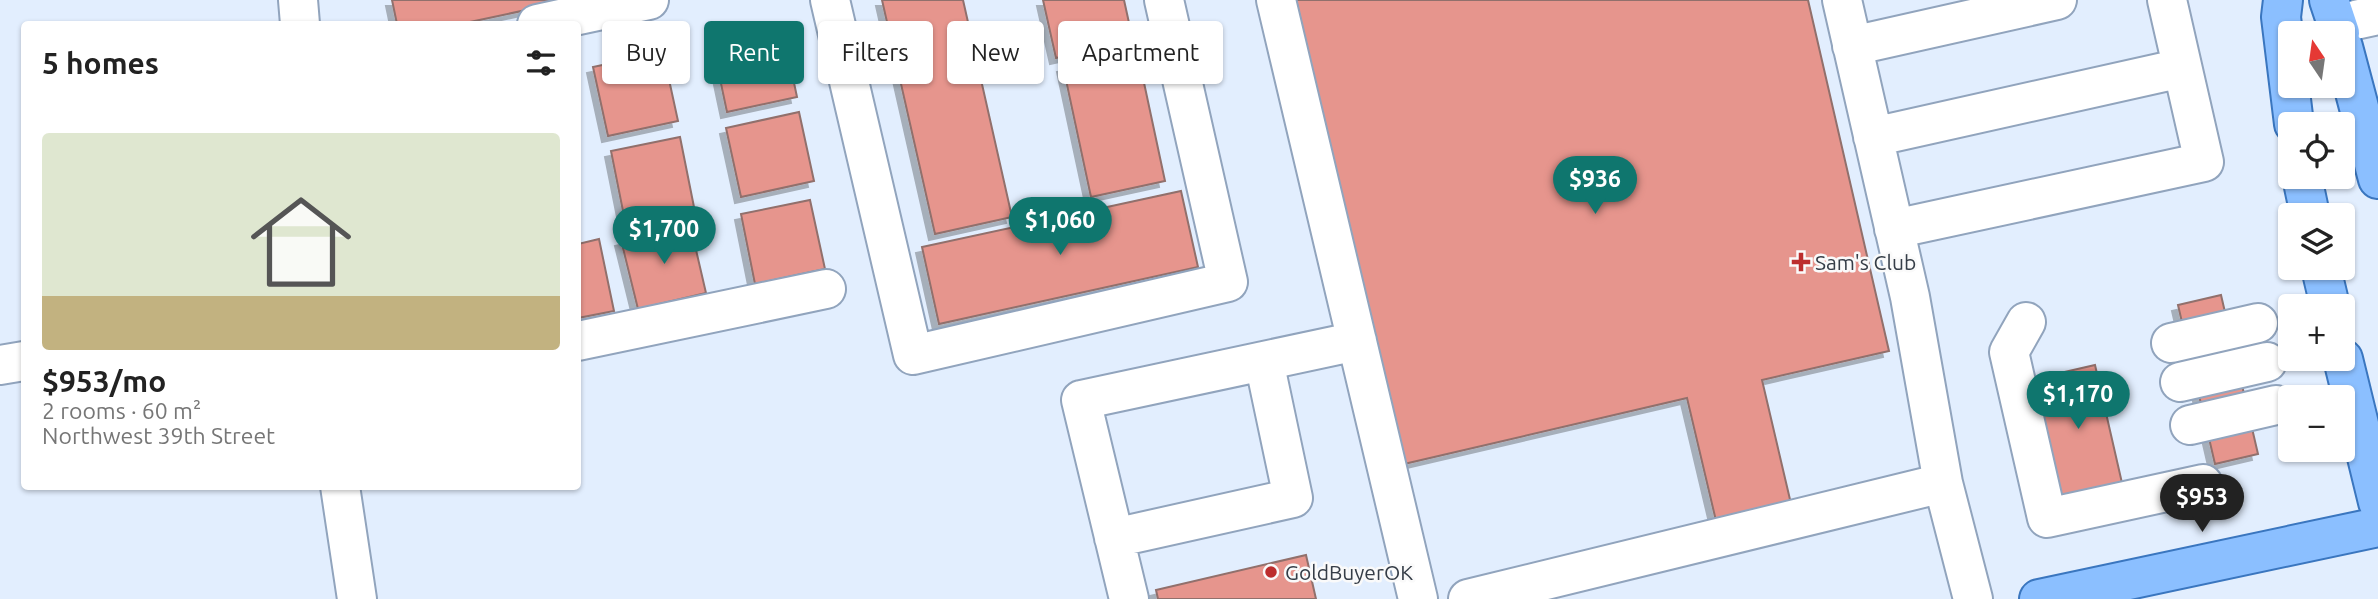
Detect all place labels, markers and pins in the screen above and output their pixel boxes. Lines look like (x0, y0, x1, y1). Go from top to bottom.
pin: $936 (1554, 156, 1636, 216)
pin: $1,060 (1003, 198, 1117, 257)
pin: $1,700 (607, 206, 721, 266)
place label: Sam's Club (1815, 250, 1916, 274)
marker: Sam's Club (1793, 254, 1809, 270)
pin: $1,170 (2021, 372, 2135, 431)
pin: $953 (2161, 475, 2243, 534)
place label: GoldBuyerOK (1285, 560, 1413, 584)
marker: GoldBuyerOK (1263, 564, 1279, 580)

